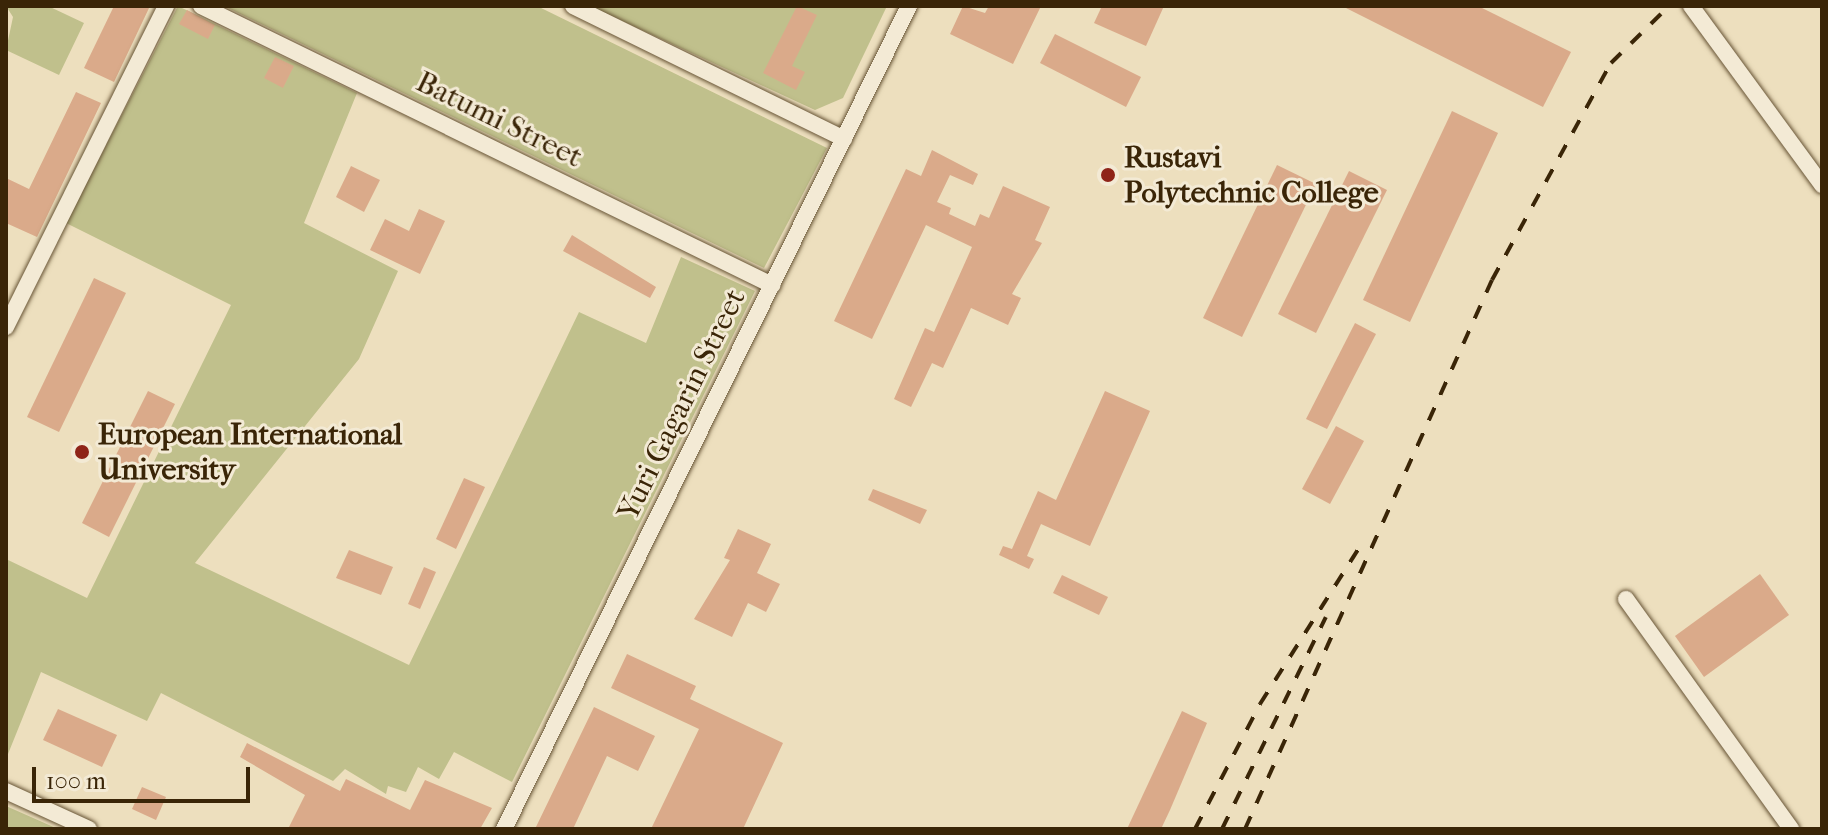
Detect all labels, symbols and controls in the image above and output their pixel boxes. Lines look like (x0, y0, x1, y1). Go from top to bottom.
street label: Batumi Street (410, 64, 588, 176)
place label: Rustavi Polytechnic College (1124, 140, 1379, 210)
marker: Rustavi Polytechnic College (1099, 166, 1117, 184)
street label: Yuri Gagarin Street (610, 283, 754, 527)
place label: European International University (98, 417, 402, 488)
marker: European International University (73, 443, 91, 461)
scale bar (36, 751, 254, 801)
text: 100 m (46, 767, 106, 795)

